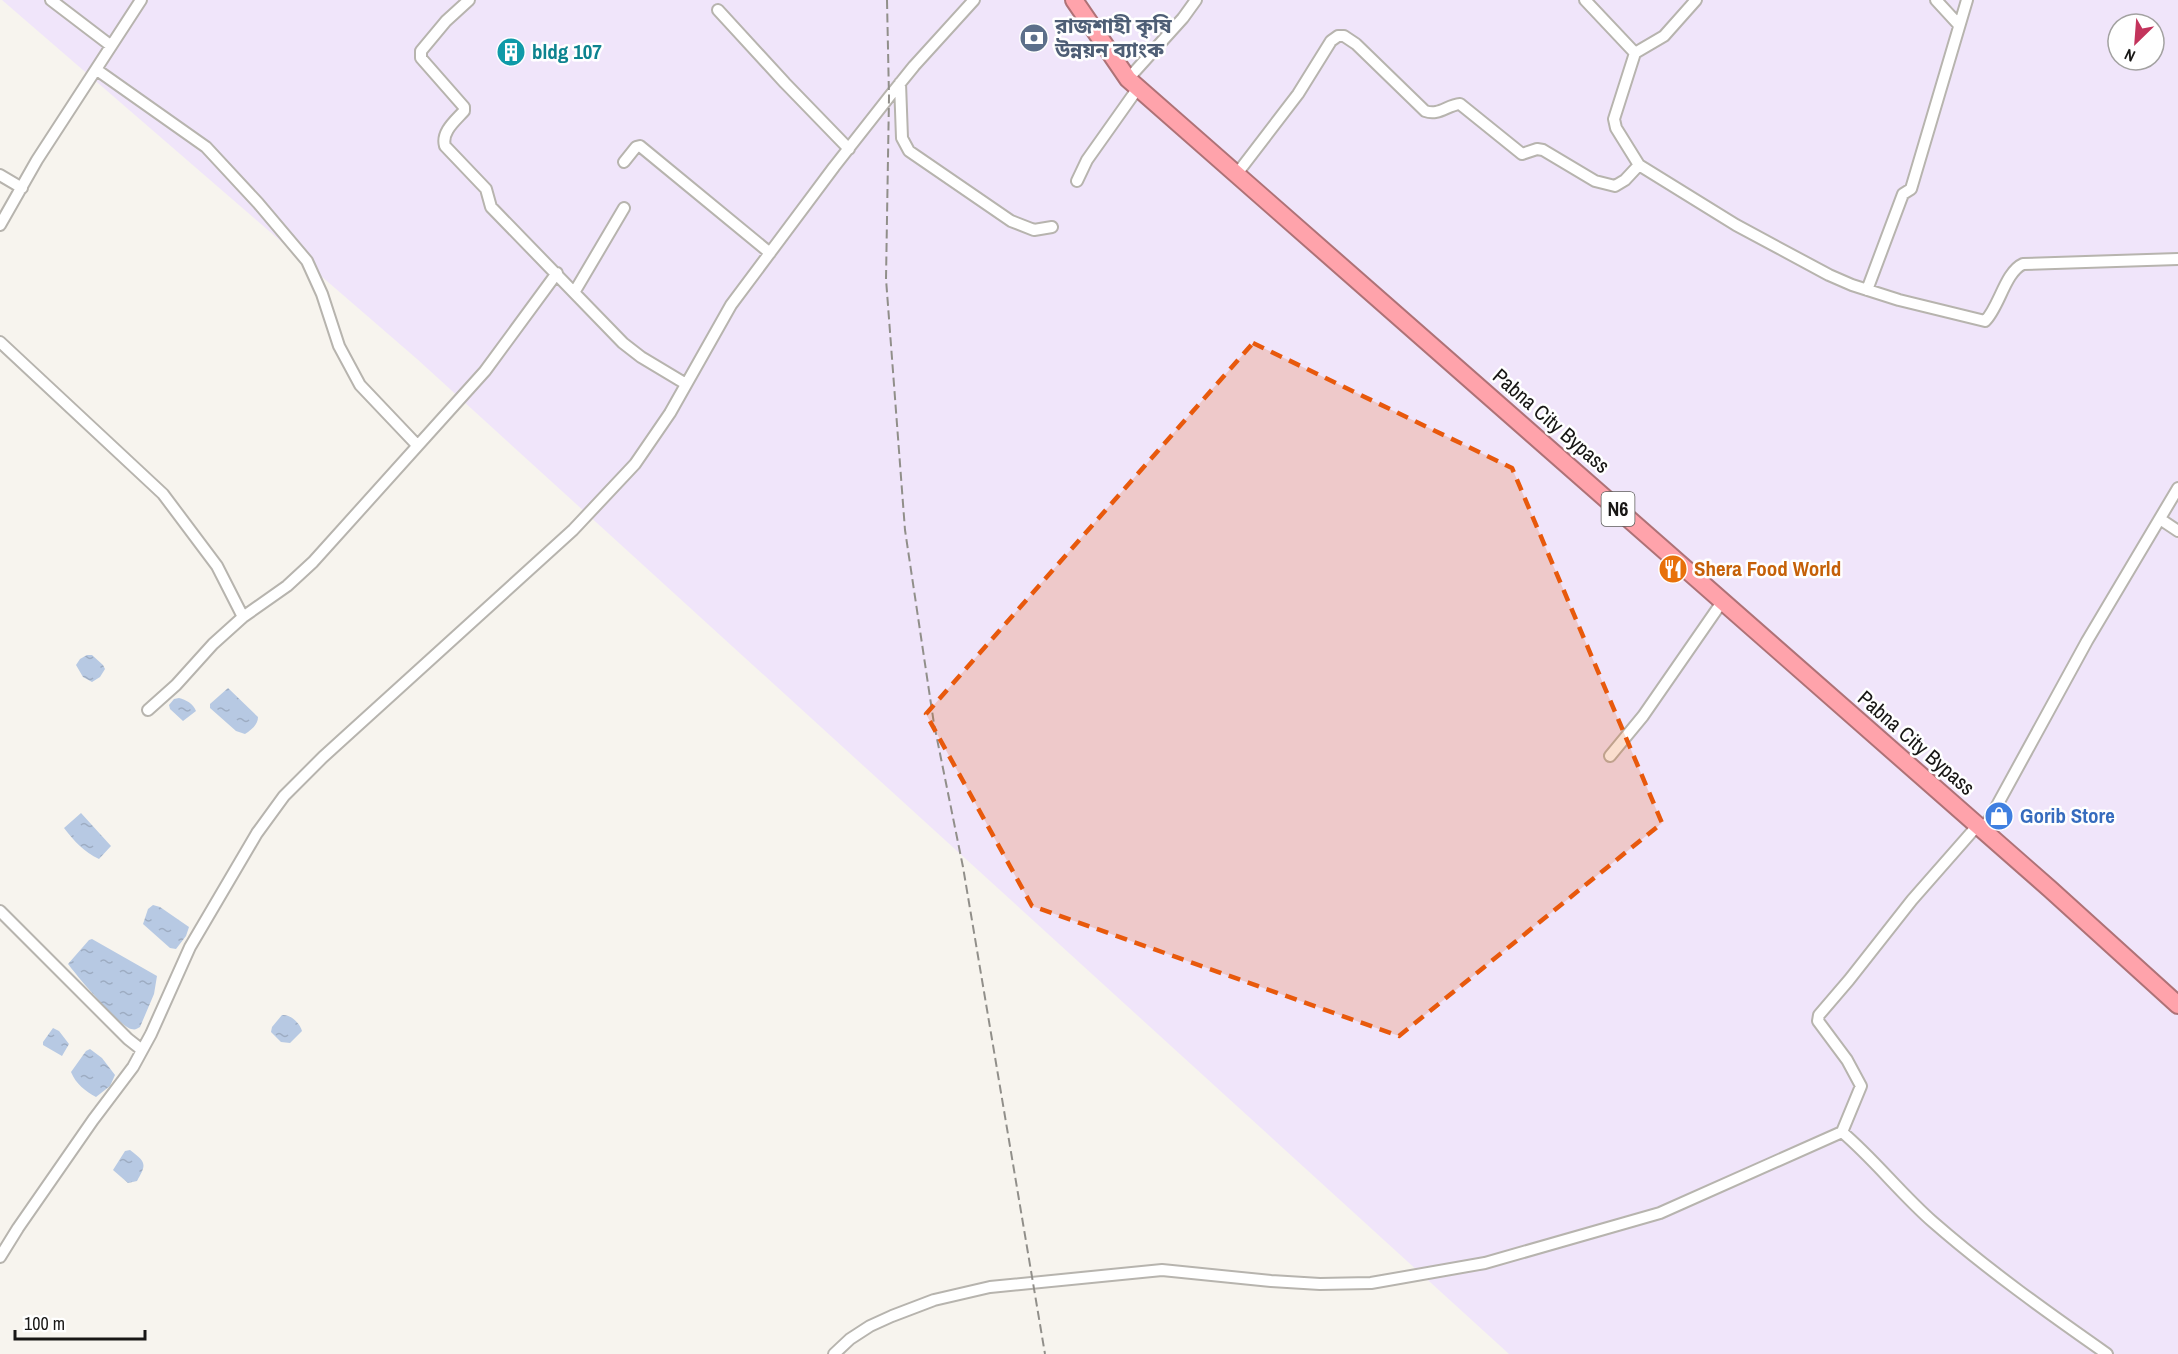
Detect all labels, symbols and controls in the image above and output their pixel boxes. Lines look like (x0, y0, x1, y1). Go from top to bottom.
place label: রাজশাহী কৃষি উন্নয়ন ব্যাংক (1054, 11, 1173, 64)
north arrow (2106, 12, 2166, 72)
bank icon: রাজশাহী কৃষি উন্নয়ন ব্যাংক (1018, 22, 1050, 54)
building icon: bldg 107 (495, 36, 527, 68)
place label: bldg 107 (532, 37, 602, 66)
text: N (2121, 44, 2139, 68)
street label: Pabna City Bypass (1487, 362, 1616, 480)
road number: N6 (1602, 492, 1634, 526)
restaurant icon: Shera Food World (1657, 553, 1689, 585)
place label: Shera Food World (1694, 554, 1841, 583)
street label: Pabna City Bypass (1852, 684, 1981, 802)
shop icon: Gorib Store (1983, 800, 2015, 832)
place label: Gorib Store (2020, 801, 2115, 830)
scale bar (15, 1303, 146, 1341)
text: 100 m (24, 1311, 65, 1336)

